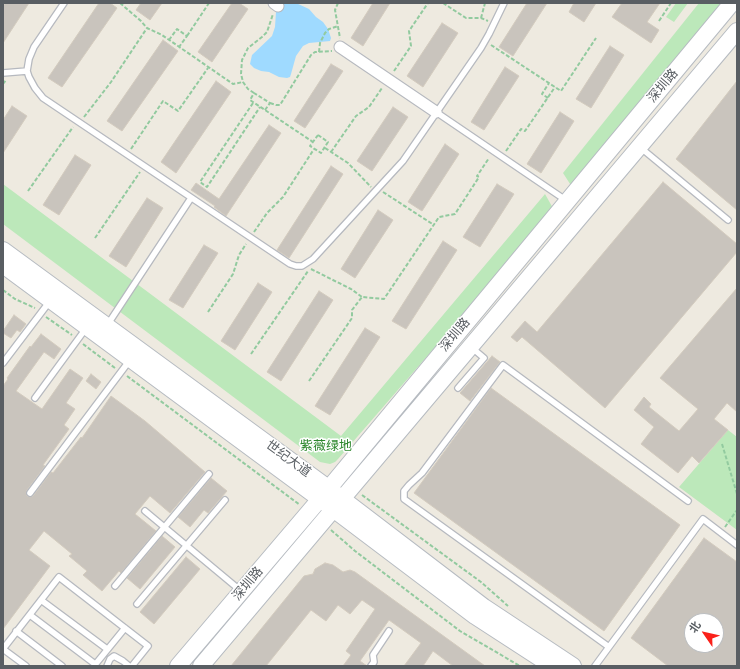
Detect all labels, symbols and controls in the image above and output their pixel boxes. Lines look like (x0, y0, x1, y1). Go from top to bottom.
street label: 深圳路 (644, 66, 682, 106)
street label: 深圳路 (436, 315, 474, 355)
street label: 世纪大道 (262, 437, 314, 481)
park label: 紫薇绿地 (300, 438, 352, 454)
street label: 深圳路 (229, 564, 267, 604)
north arrow (684, 613, 724, 653)
text: 北 (686, 618, 704, 635)

